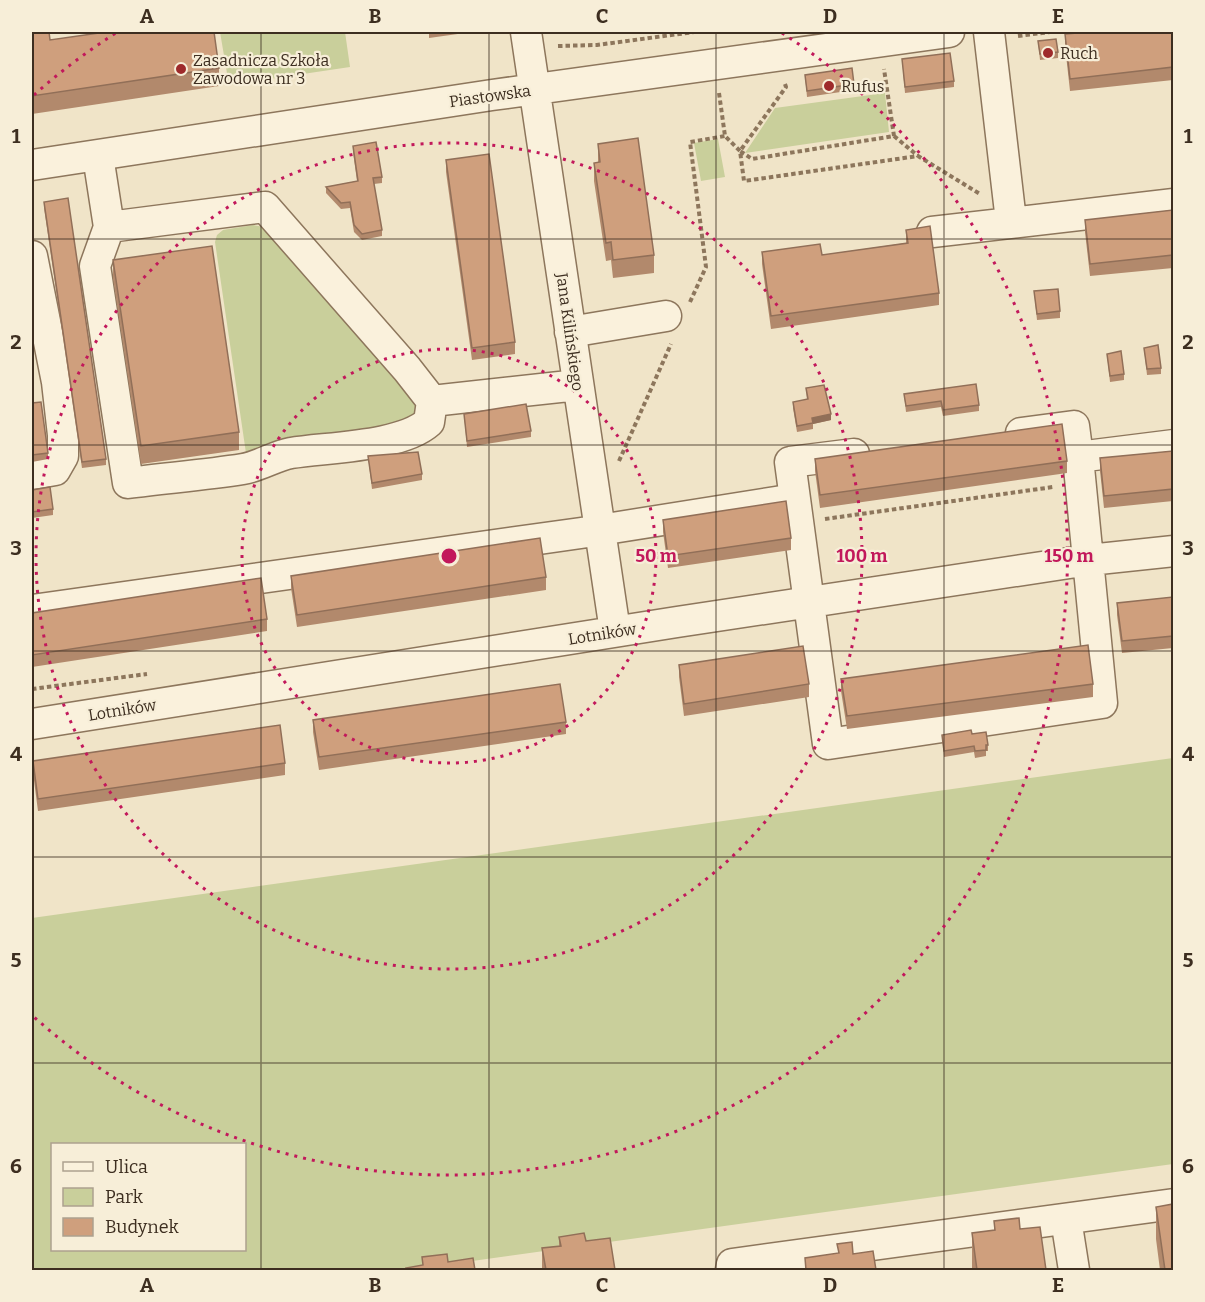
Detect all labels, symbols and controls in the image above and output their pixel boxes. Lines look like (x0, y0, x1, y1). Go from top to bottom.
text: A (140, 4, 155, 28)
text: B (369, 4, 382, 28)
text: C (596, 4, 608, 28)
text: D (823, 4, 837, 28)
text: E (1052, 4, 1064, 28)
place label: Ruch (1060, 44, 1098, 63)
marker: Ruch (1041, 46, 1055, 60)
place label: Zasadnicza Szkoła Zawodowa nr 3 (193, 51, 330, 88)
marker: Zasadnicza Szkoła Zawodowa nr 3 (174, 62, 188, 76)
place label: Rufus (841, 77, 884, 96)
marker: Rufus (822, 79, 836, 93)
street label: Piastowska (448, 81, 532, 111)
text: 1 (12, 124, 21, 148)
text: 1 (1184, 124, 1193, 148)
street label: Jana Kilińskiego (552, 271, 588, 392)
text: 2 (10, 330, 22, 354)
text: 2 (1182, 330, 1194, 354)
text: 3 (10, 536, 22, 560)
text: 3 (1182, 536, 1194, 560)
text: 50 m (635, 545, 677, 567)
text: 100 m (836, 545, 888, 567)
text: 150 m (1044, 545, 1094, 567)
centre of rings (439, 546, 459, 566)
street label: Lotników (567, 619, 638, 649)
street label: Lotników (87, 695, 158, 725)
text: 4 (10, 742, 22, 766)
text: 4 (1182, 742, 1194, 766)
text: 5 (11, 948, 22, 972)
text: 5 (1183, 948, 1194, 972)
legend (51, 1143, 246, 1251)
text: 6 (10, 1154, 22, 1178)
text: 6 (1182, 1154, 1194, 1178)
text: Ulica (105, 1156, 148, 1178)
text: Park (105, 1186, 144, 1208)
text: Budynek (105, 1216, 180, 1238)
text: A (140, 1273, 155, 1297)
text: B (369, 1273, 382, 1297)
text: C (596, 1273, 608, 1297)
text: D (823, 1273, 837, 1297)
text: E (1052, 1273, 1064, 1297)

